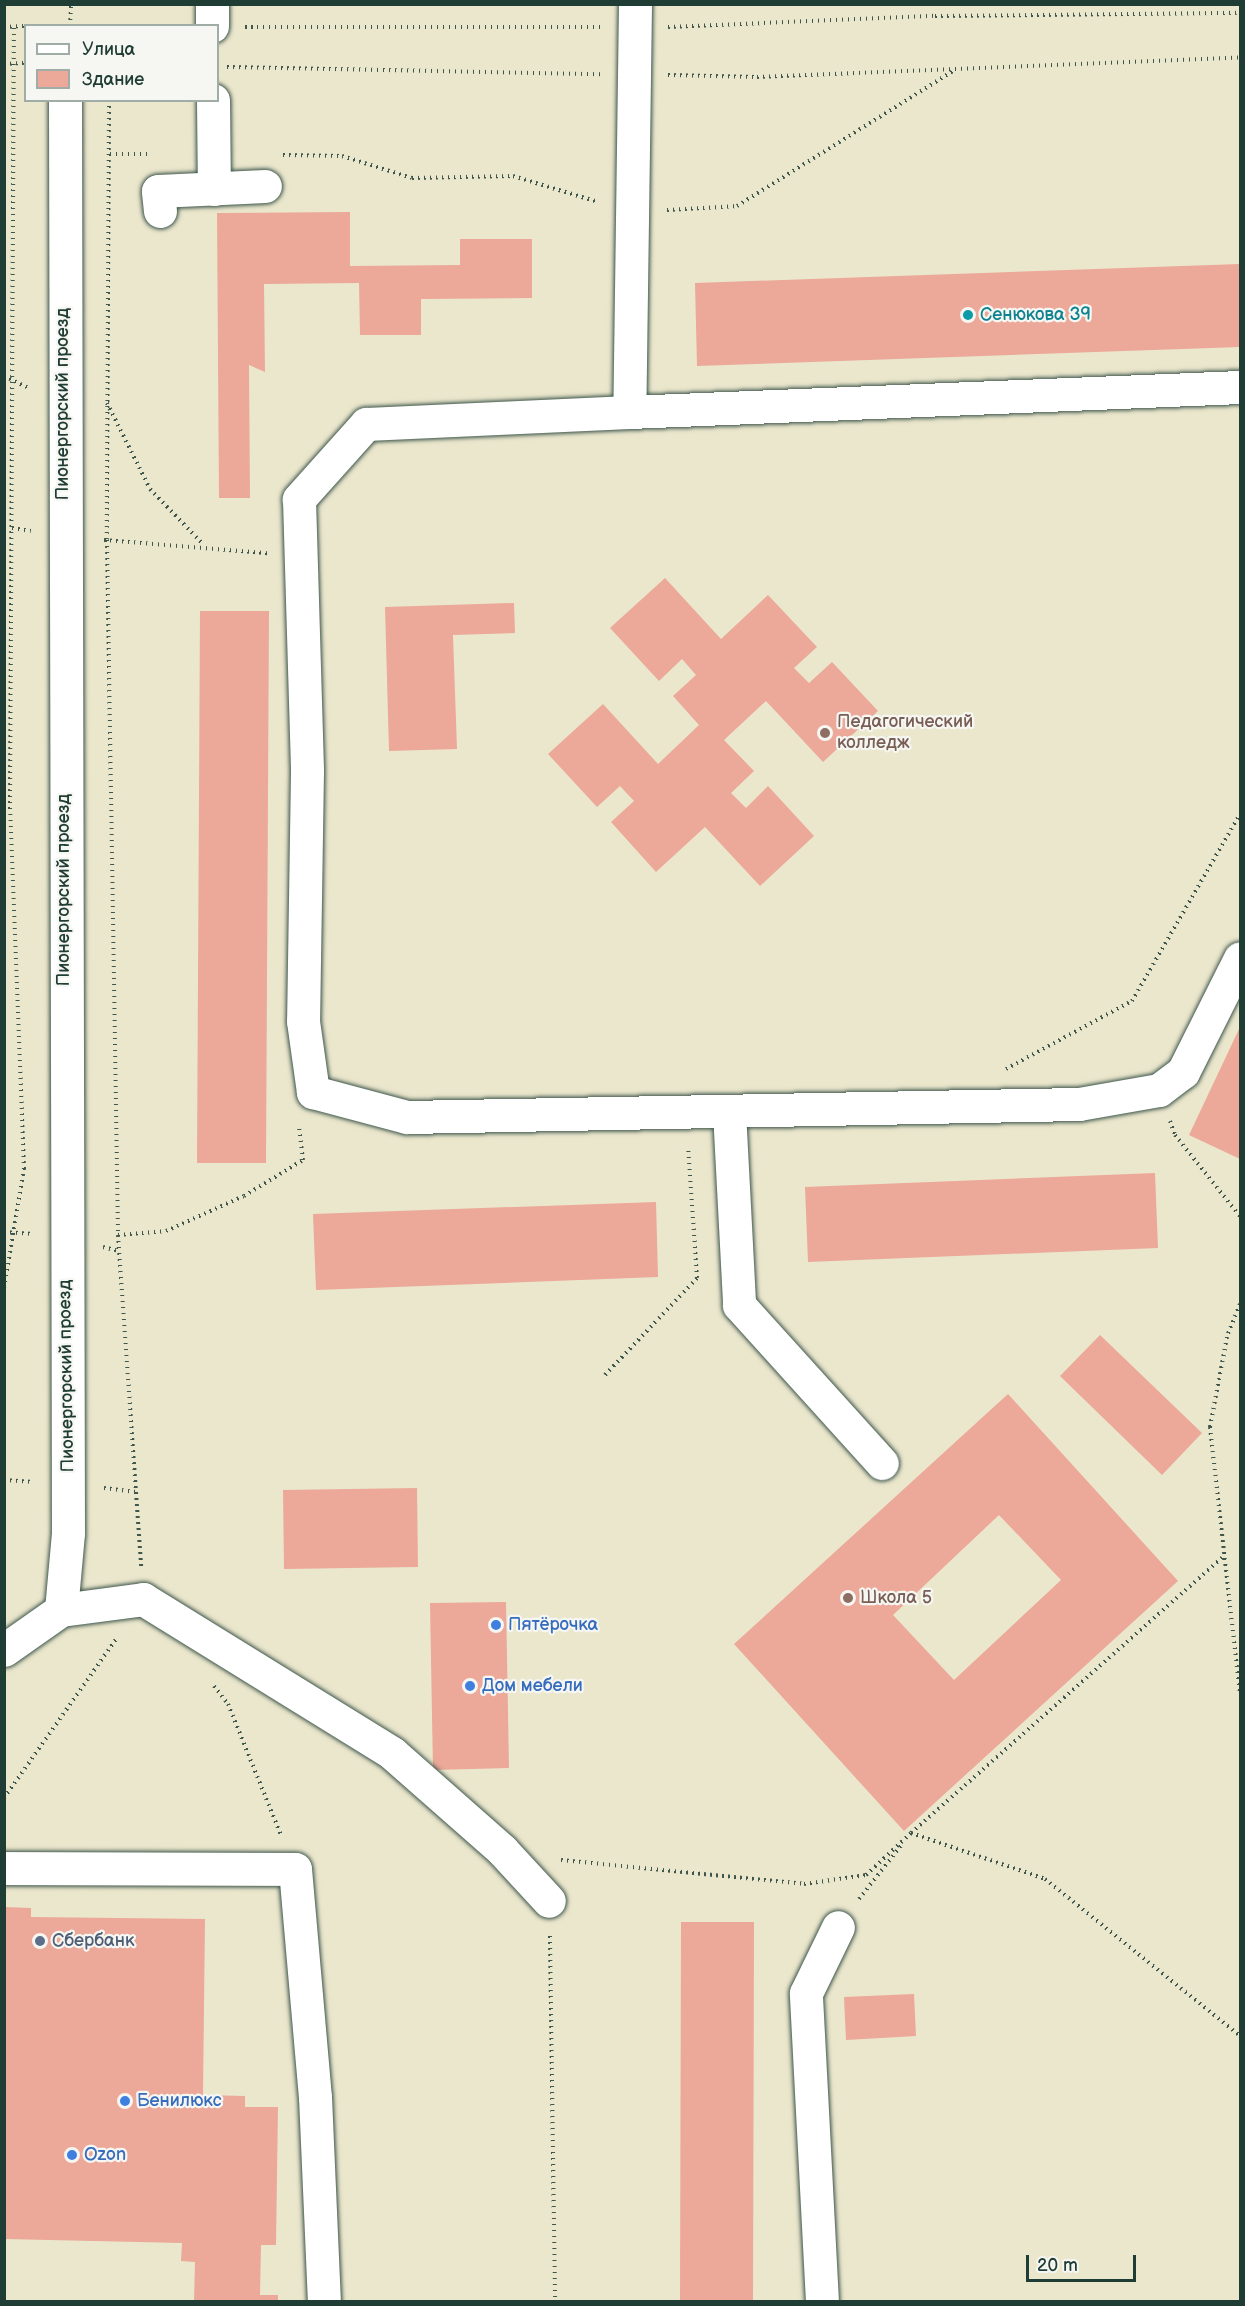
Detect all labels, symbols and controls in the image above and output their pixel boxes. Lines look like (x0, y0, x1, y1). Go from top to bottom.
legend (24, 24, 219, 102)
text: Улица (82, 39, 135, 60)
text: Здание (82, 69, 144, 90)
place label: Сенюкова 39 (980, 304, 1091, 326)
street label: Пионергорский проезд (52, 308, 74, 500)
marker: Сенюкова 39 (961, 308, 975, 322)
place label: Педагогический колледж (837, 712, 973, 754)
marker: Педагогический колледж (818, 726, 832, 740)
street label: Пионергорский проезд (53, 794, 75, 986)
street label: Пионергорский проезд (55, 1280, 79, 1472)
place label: Школа 5 (860, 1587, 932, 1609)
marker: Школа 5 (841, 1591, 855, 1605)
place label: Пятёрочка (508, 1614, 598, 1636)
marker: Пятёрочка (489, 1618, 503, 1632)
place label: Дом мебели (482, 1675, 583, 1697)
marker: Дом мебели (463, 1679, 477, 1693)
place label: Сбербанк (52, 1930, 134, 1952)
marker: Сбербанк (33, 1934, 47, 1948)
place label: Бенилюкс (137, 2090, 221, 2112)
marker: Бенилюкс (118, 2094, 132, 2108)
place label: Ozon (84, 2144, 126, 2166)
marker: Ozon (65, 2148, 79, 2162)
scale bar (1029, 2243, 1138, 2281)
text: 20 m (1037, 2255, 1078, 2276)

